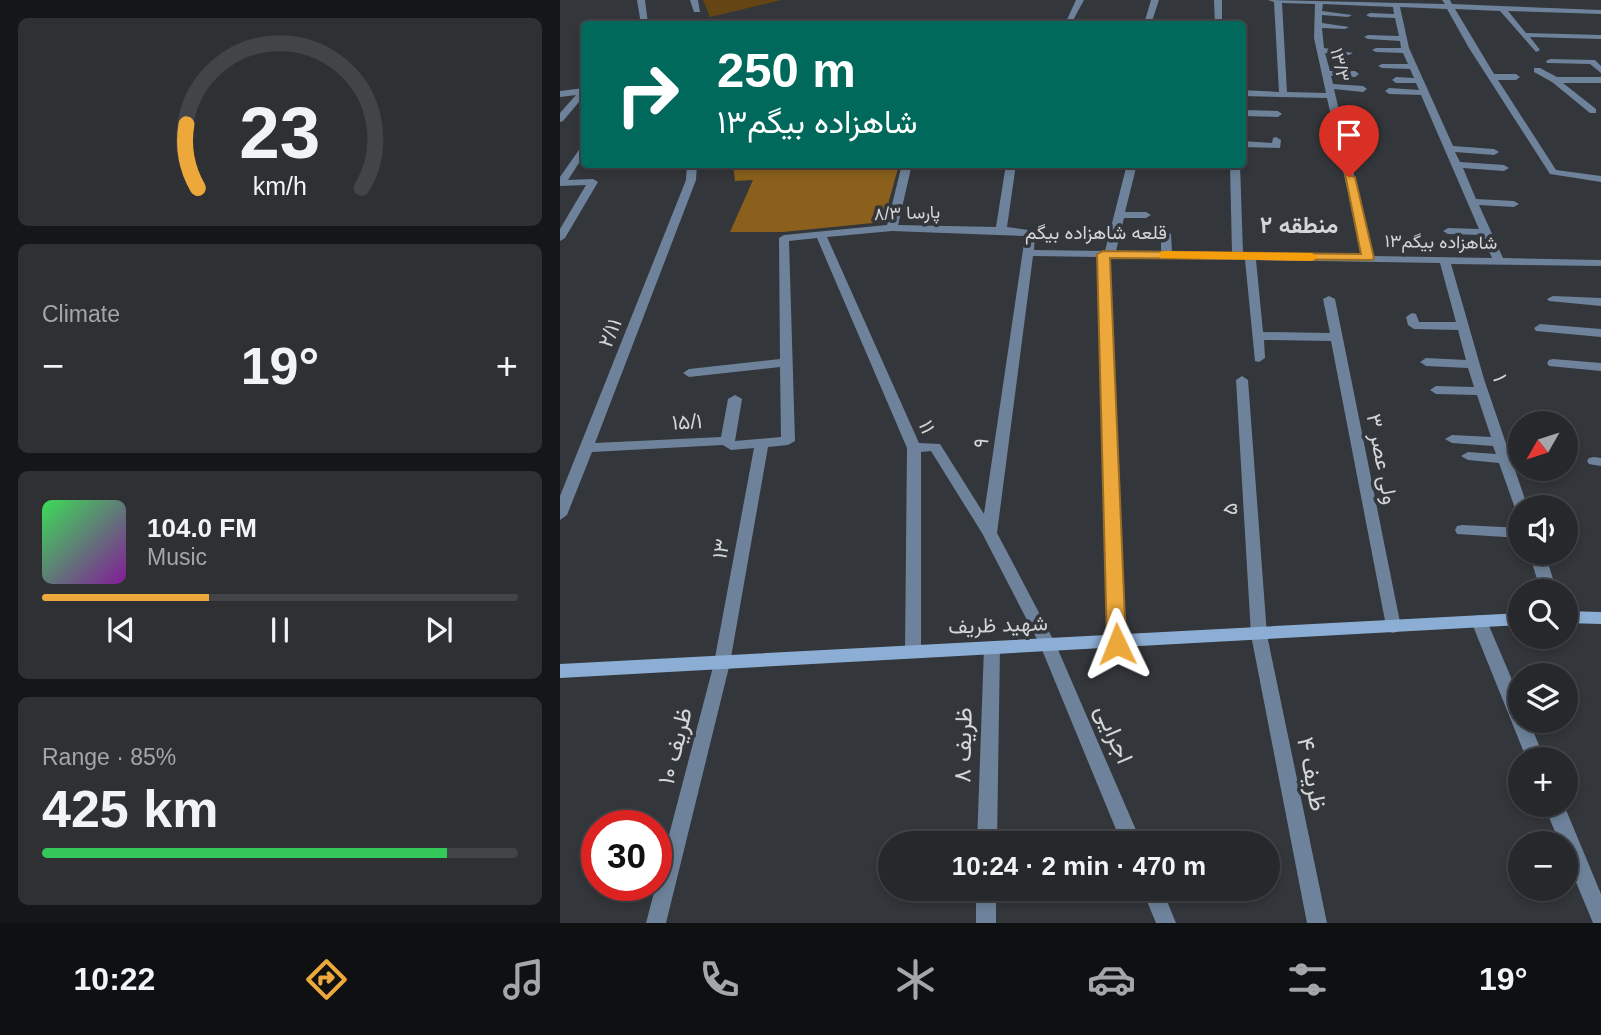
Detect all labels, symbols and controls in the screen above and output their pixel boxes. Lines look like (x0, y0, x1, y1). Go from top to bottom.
text: 250 m (717, 43, 856, 97)
street label: ۱۳/۳ (1326, 46, 1354, 84)
icon: right (602, 49, 693, 140)
text: 23 (240, 93, 320, 174)
text: شاهزاده بیگم۱۳ (717, 104, 918, 140)
pin (1319, 105, 1379, 177)
icon: arrive (1330, 116, 1368, 154)
text: km/h (253, 172, 307, 200)
street label: ۸/۳ پارسا (873, 202, 941, 226)
district label: منطقه ۲ (1260, 212, 1338, 238)
district label: قلعه شاهزاده بیگم (1025, 222, 1167, 245)
street label: شاهزاده بیگم۱۳ (1384, 231, 1498, 255)
text: Climate (42, 301, 120, 327)
street label: ۲/۱۱ (593, 315, 626, 351)
text: 19° (241, 337, 319, 395)
text: − (42, 345, 64, 387)
text: + (496, 345, 518, 387)
street label: ۱ (1489, 371, 1512, 384)
street label: ۱۵/۱ (671, 409, 703, 434)
north arrow (1508, 411, 1578, 481)
map controls (1508, 411, 1578, 901)
street label: ولی عصر ۳ (1360, 412, 1403, 506)
street label: ۱۱ (915, 417, 940, 437)
street label: ۹ (968, 436, 993, 450)
button: sound (1508, 495, 1578, 565)
street label: ۵ (1218, 502, 1241, 516)
text: 104.0 FM (147, 513, 257, 543)
street label: ۱۳ (707, 537, 734, 561)
text: Music (147, 544, 207, 570)
button: search (1508, 579, 1578, 649)
position arrow (1080, 607, 1154, 681)
icon: previous (102, 611, 140, 649)
icon: pause (261, 611, 299, 649)
icon: next (420, 611, 458, 649)
street label: شهید ظریف (948, 611, 1048, 640)
button: layers (1508, 663, 1578, 733)
street label: اجرایی (1088, 700, 1139, 768)
street label: ظریف ۱۰ (652, 705, 699, 788)
street label: ظریف ۸ (948, 707, 979, 783)
street label: ظریف ۴ (1290, 734, 1333, 814)
text: Range · 85% (42, 744, 176, 770)
button: + (1508, 747, 1578, 817)
text: 425 km (42, 780, 218, 838)
speed limit sign: 30 (581, 810, 672, 901)
button: − (1508, 831, 1578, 901)
text: 10:24 · 2 min · 470 m (952, 851, 1206, 881)
icon: directions (302, 955, 351, 1004)
icon: music (499, 955, 548, 1004)
icon: phone (695, 955, 744, 1004)
icon: climate (891, 955, 940, 1004)
icon: car (1087, 955, 1136, 1004)
icon: filters (1283, 955, 1332, 1004)
text: 10:22 (74, 961, 155, 997)
text: 19° (1479, 961, 1527, 997)

